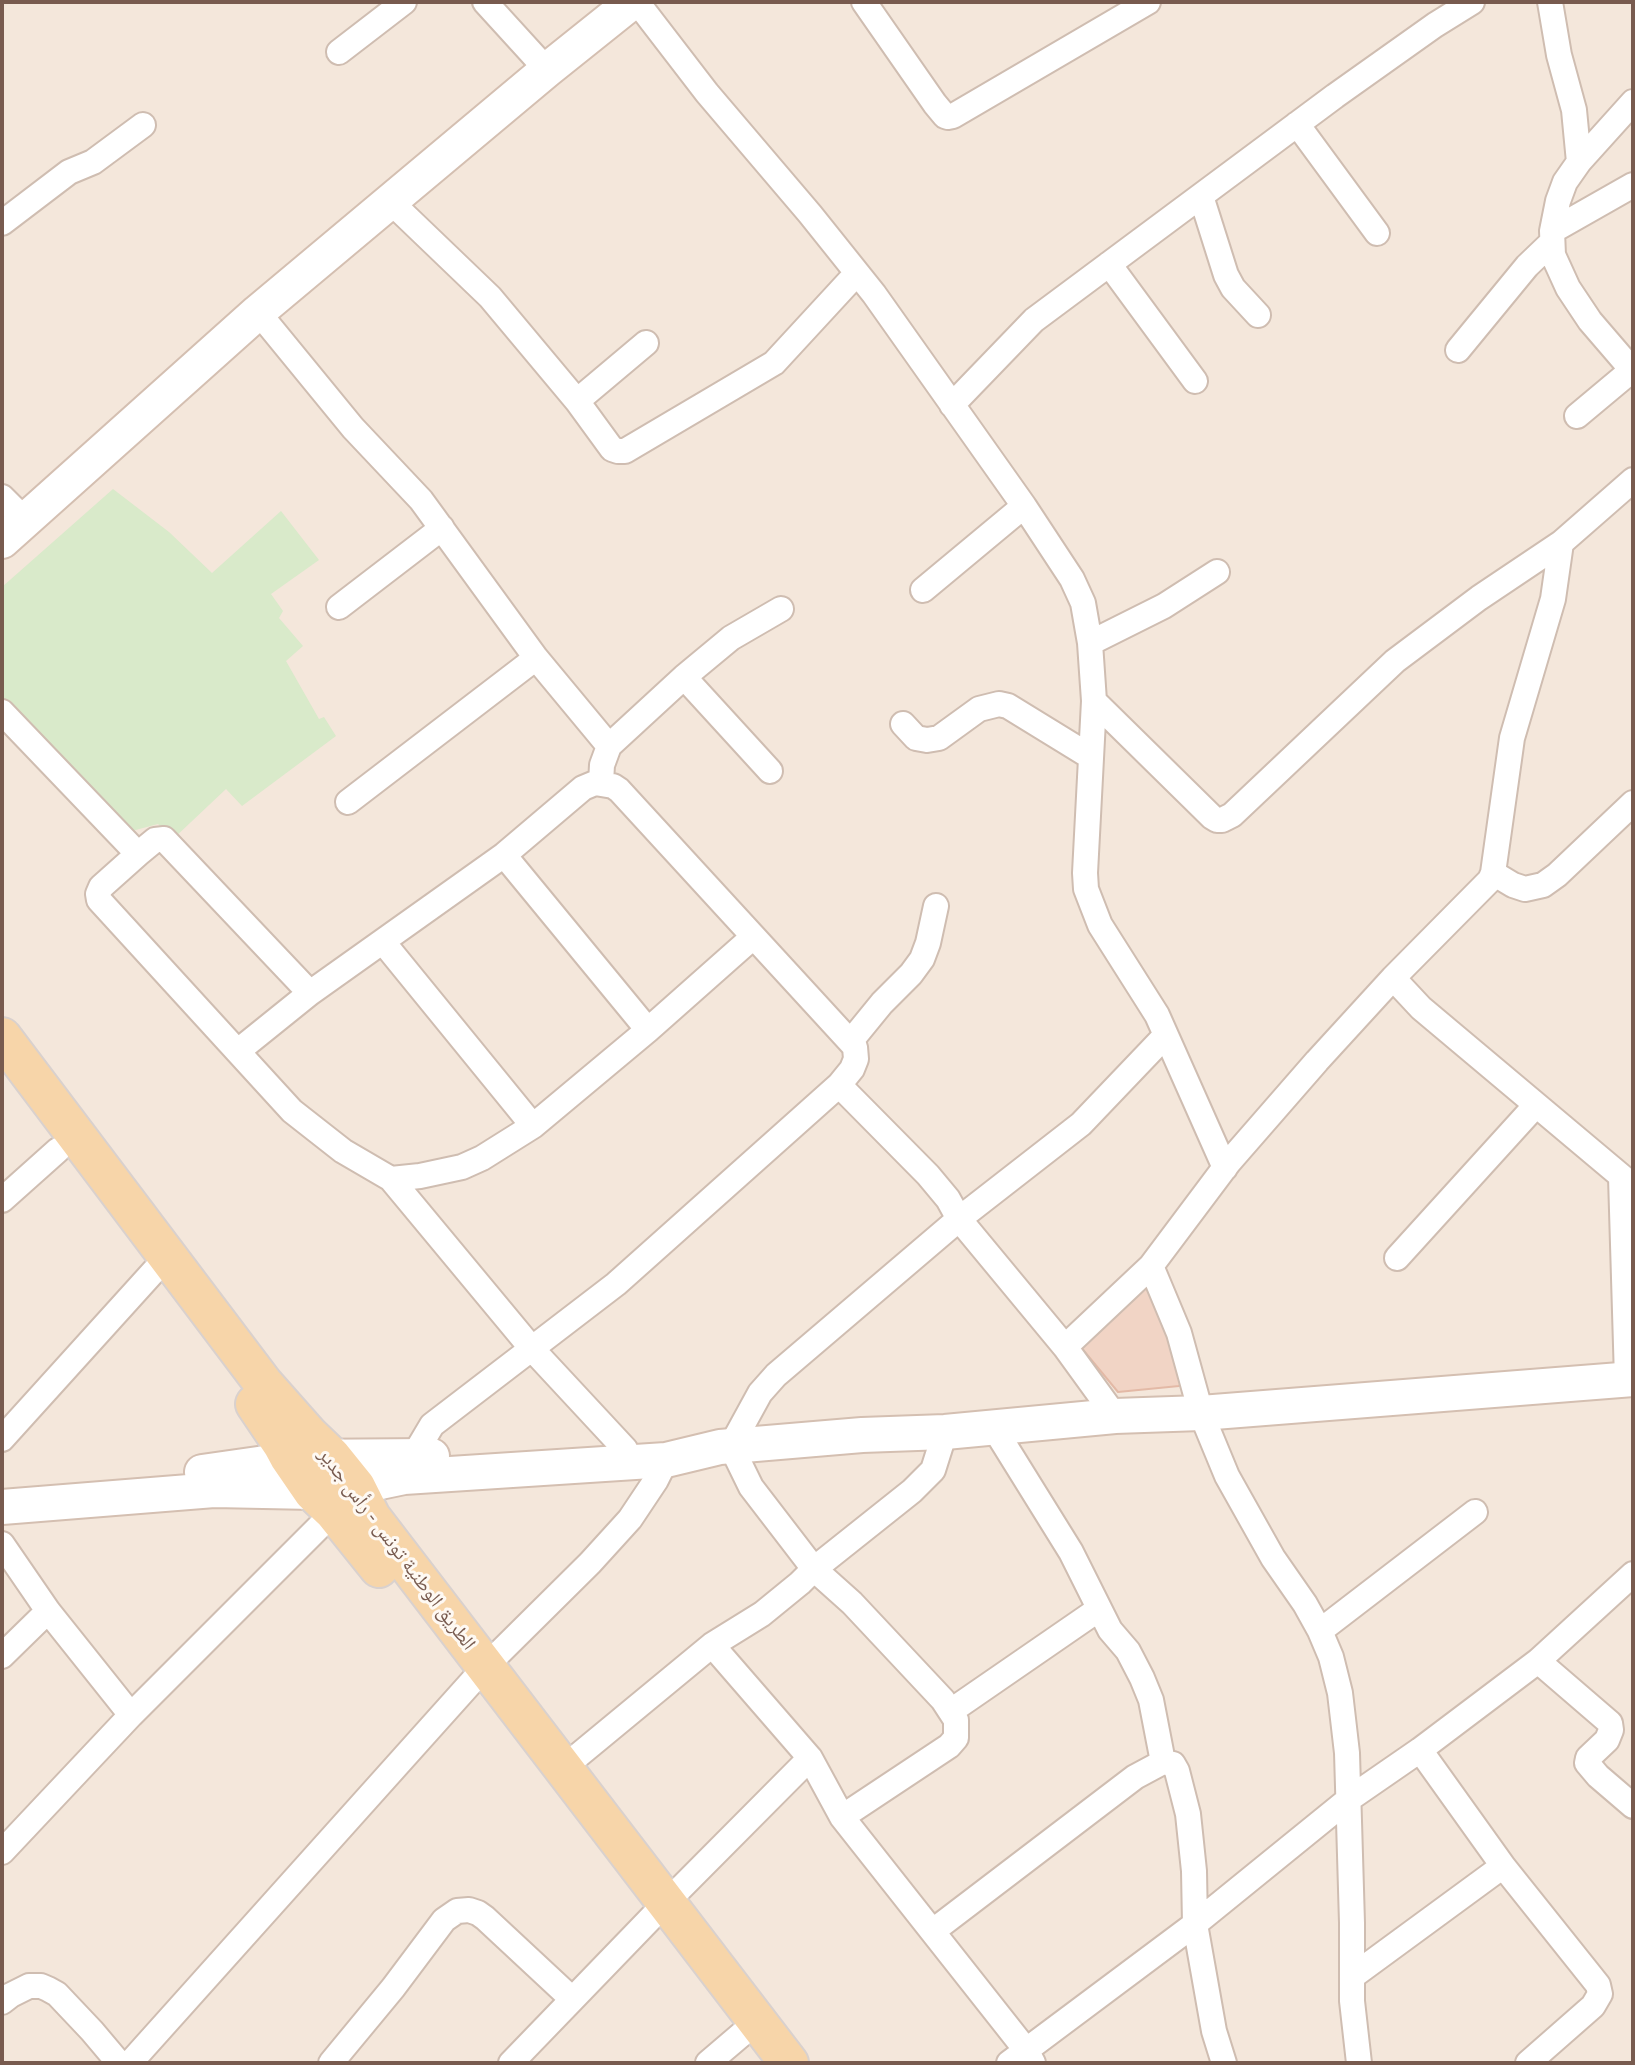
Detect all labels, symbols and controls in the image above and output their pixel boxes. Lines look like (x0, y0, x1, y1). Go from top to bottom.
street label: الطريق الوطنية تونس - رأس جدير (313, 1443, 481, 1655)

